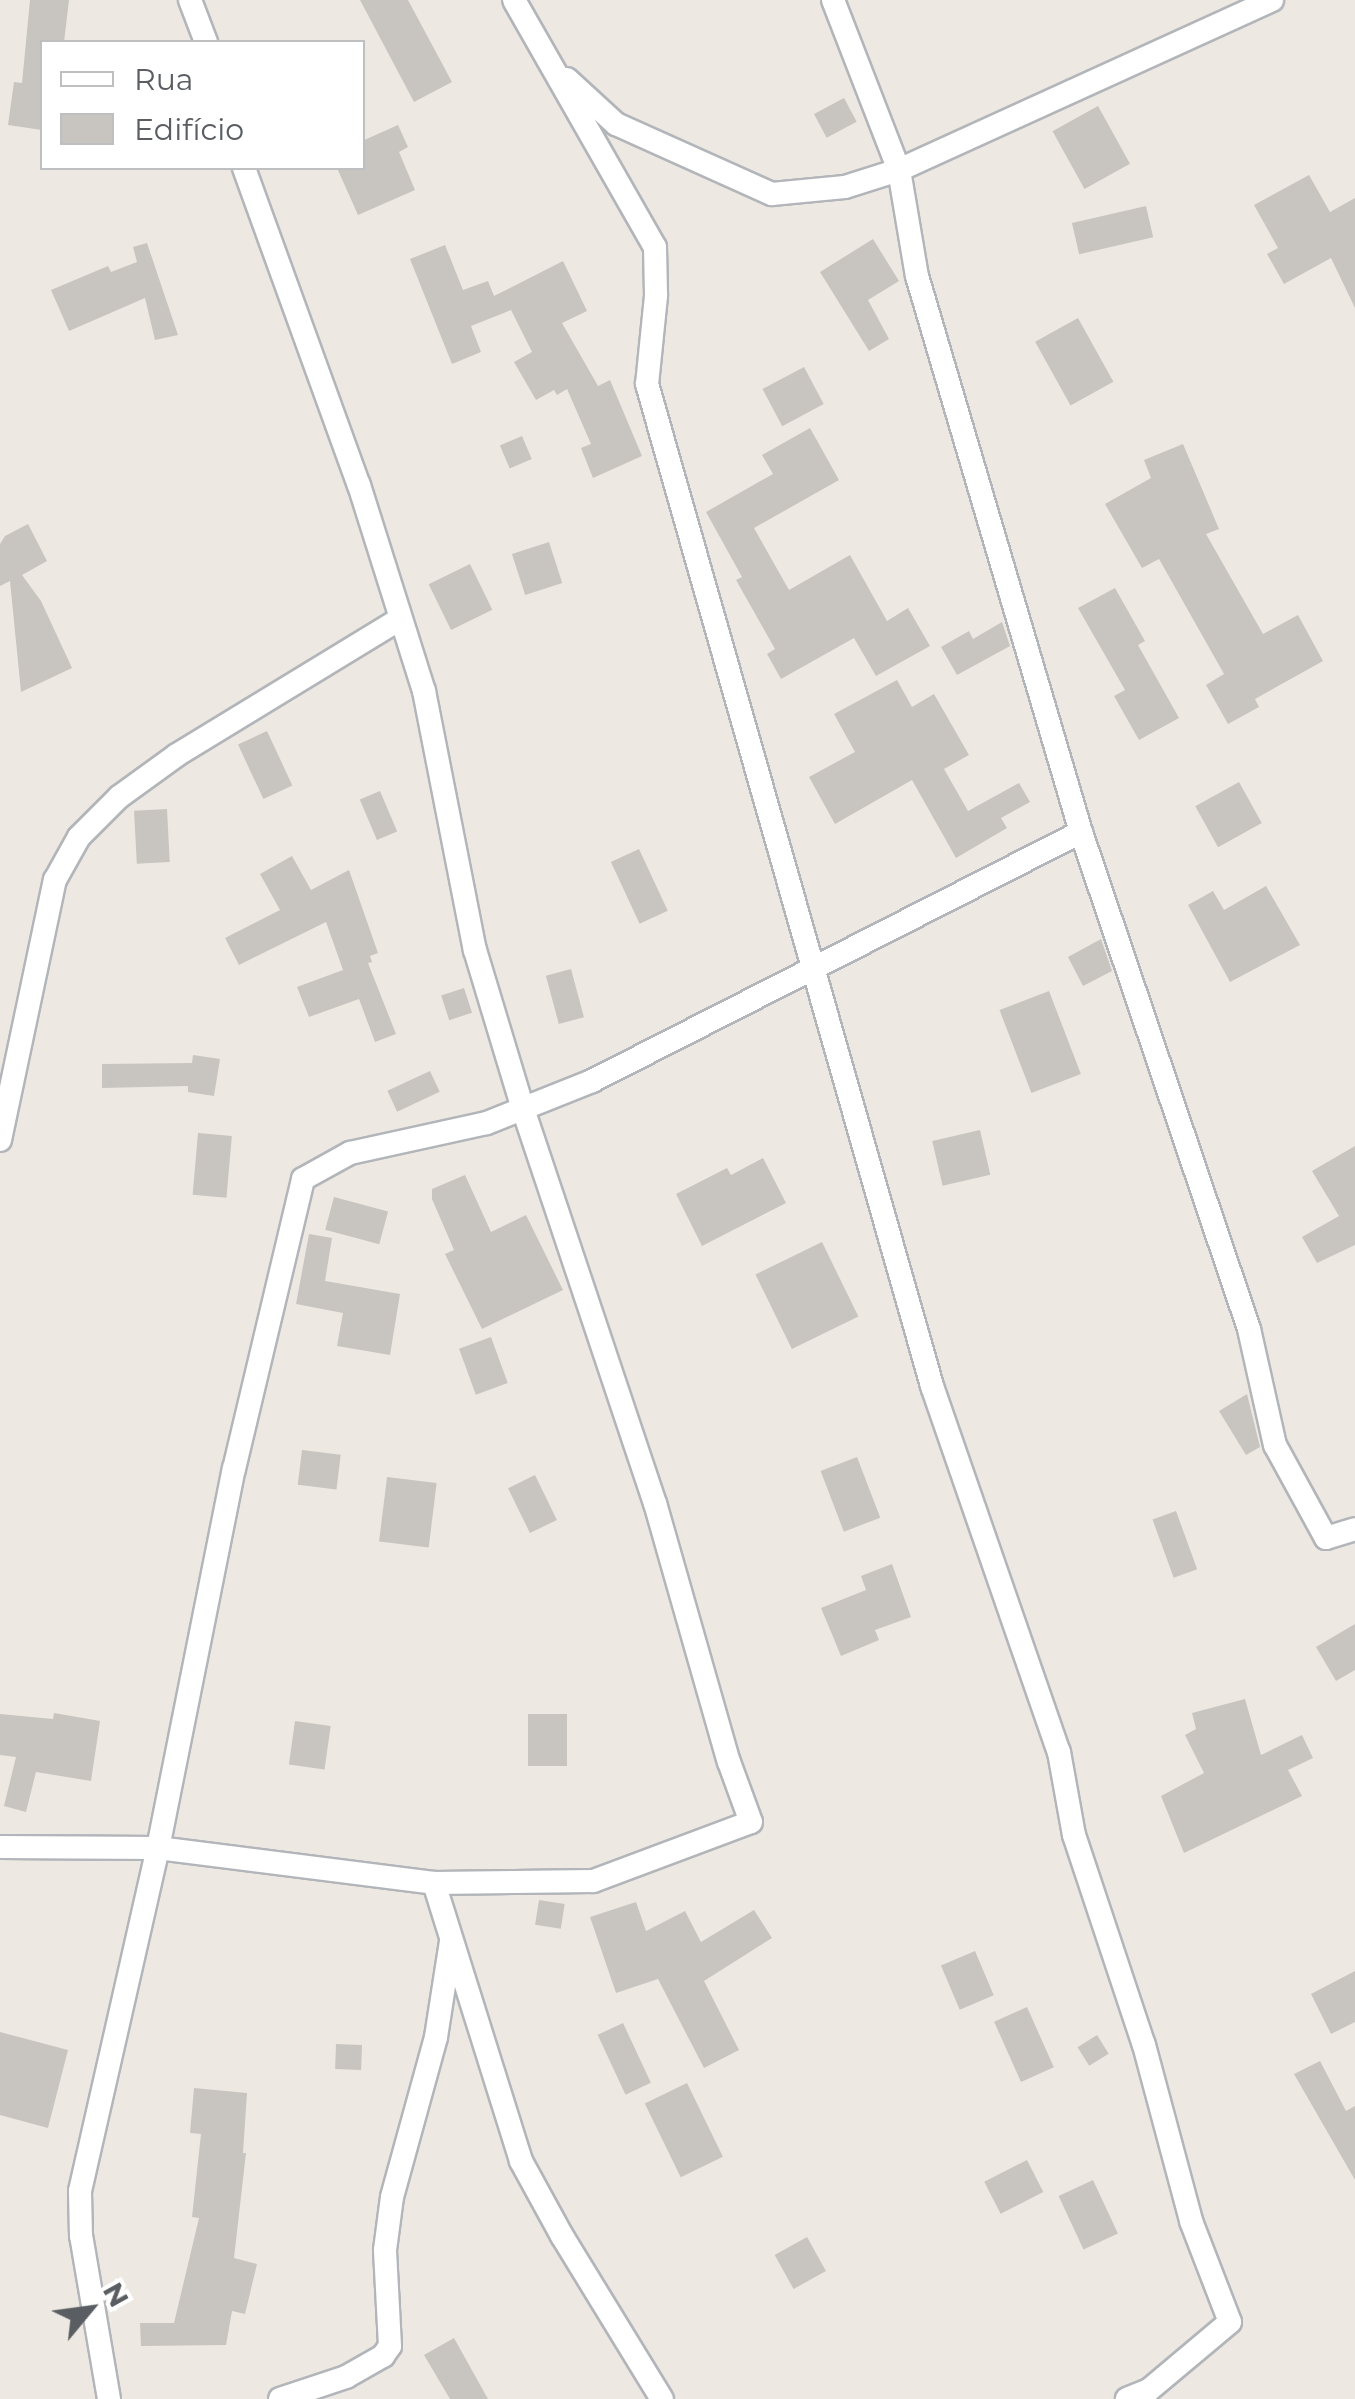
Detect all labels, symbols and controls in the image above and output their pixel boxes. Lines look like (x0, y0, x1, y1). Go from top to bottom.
legend (40, 40, 365, 170)
text: Rua (134, 61, 194, 98)
text: Edifício (134, 111, 244, 148)
north arrow (40, 2259, 140, 2359)
text: N (96, 2276, 137, 2313)

